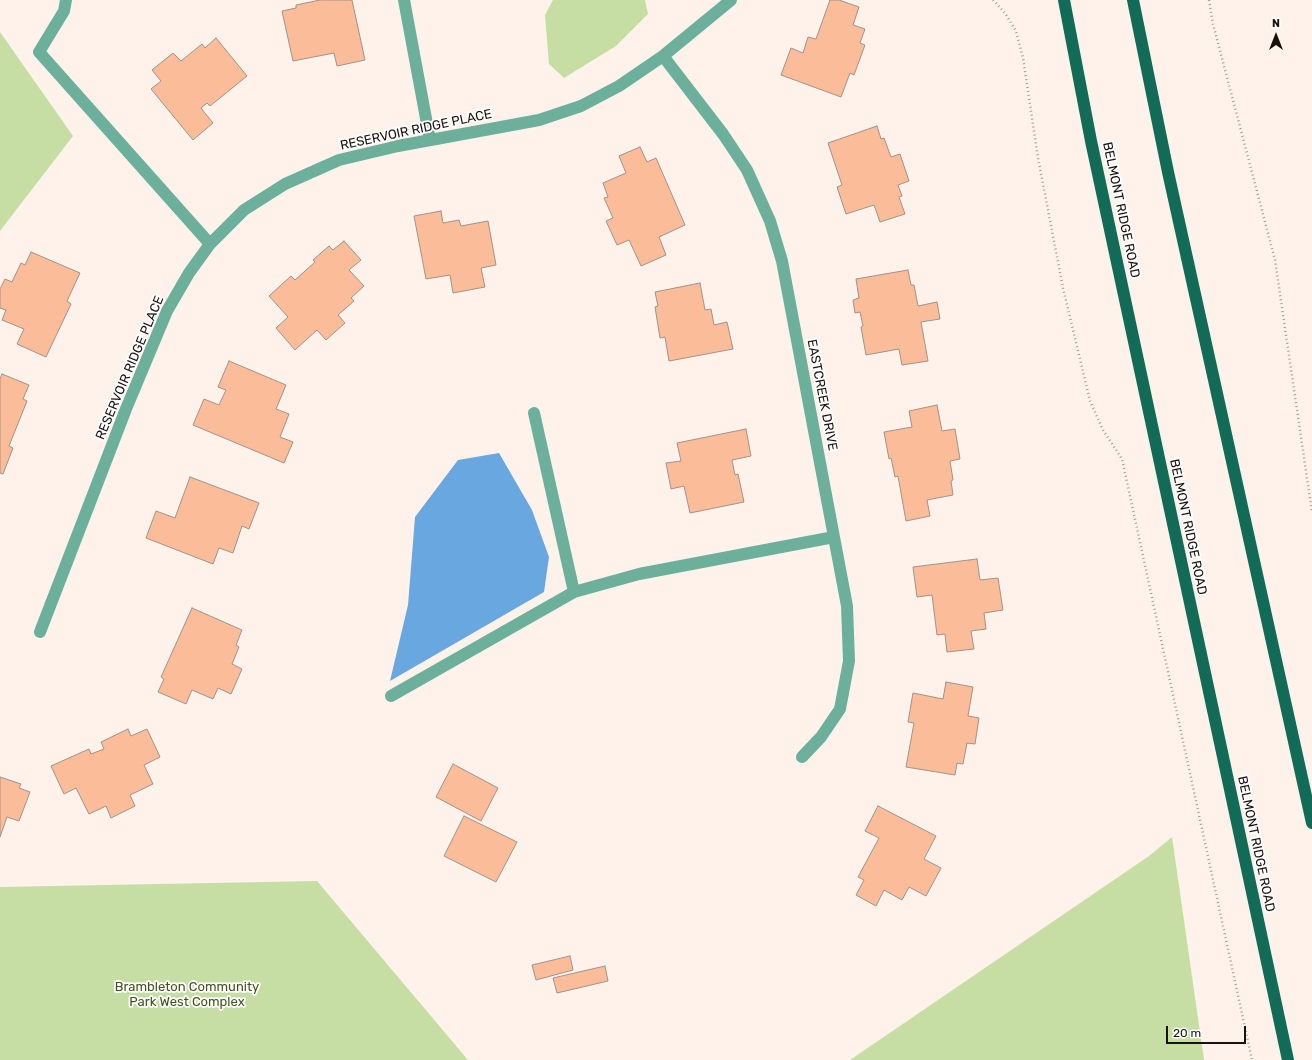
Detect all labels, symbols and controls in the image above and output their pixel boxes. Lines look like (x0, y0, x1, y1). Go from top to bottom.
north arrow (1256, 16, 1296, 56)
text: N (1272, 17, 1280, 30)
street label: RESERVOIR RIDGE PLACE (339, 106, 493, 154)
street label: BELMONT RIDGE ROAD (1099, 141, 1143, 279)
street label: RESERVOIR RIDGE PLACE (93, 294, 167, 442)
street label: EASTCREEK DRIVE (804, 338, 840, 452)
street label: BELMONT RIDGE ROAD (1166, 458, 1210, 596)
street label: BELMONT RIDGE ROAD (1234, 775, 1278, 913)
park label: Brambleton Community Park West Complex (115, 979, 259, 1010)
scale bar (1168, 1018, 1248, 1044)
text: 20 m (1173, 1026, 1201, 1040)

